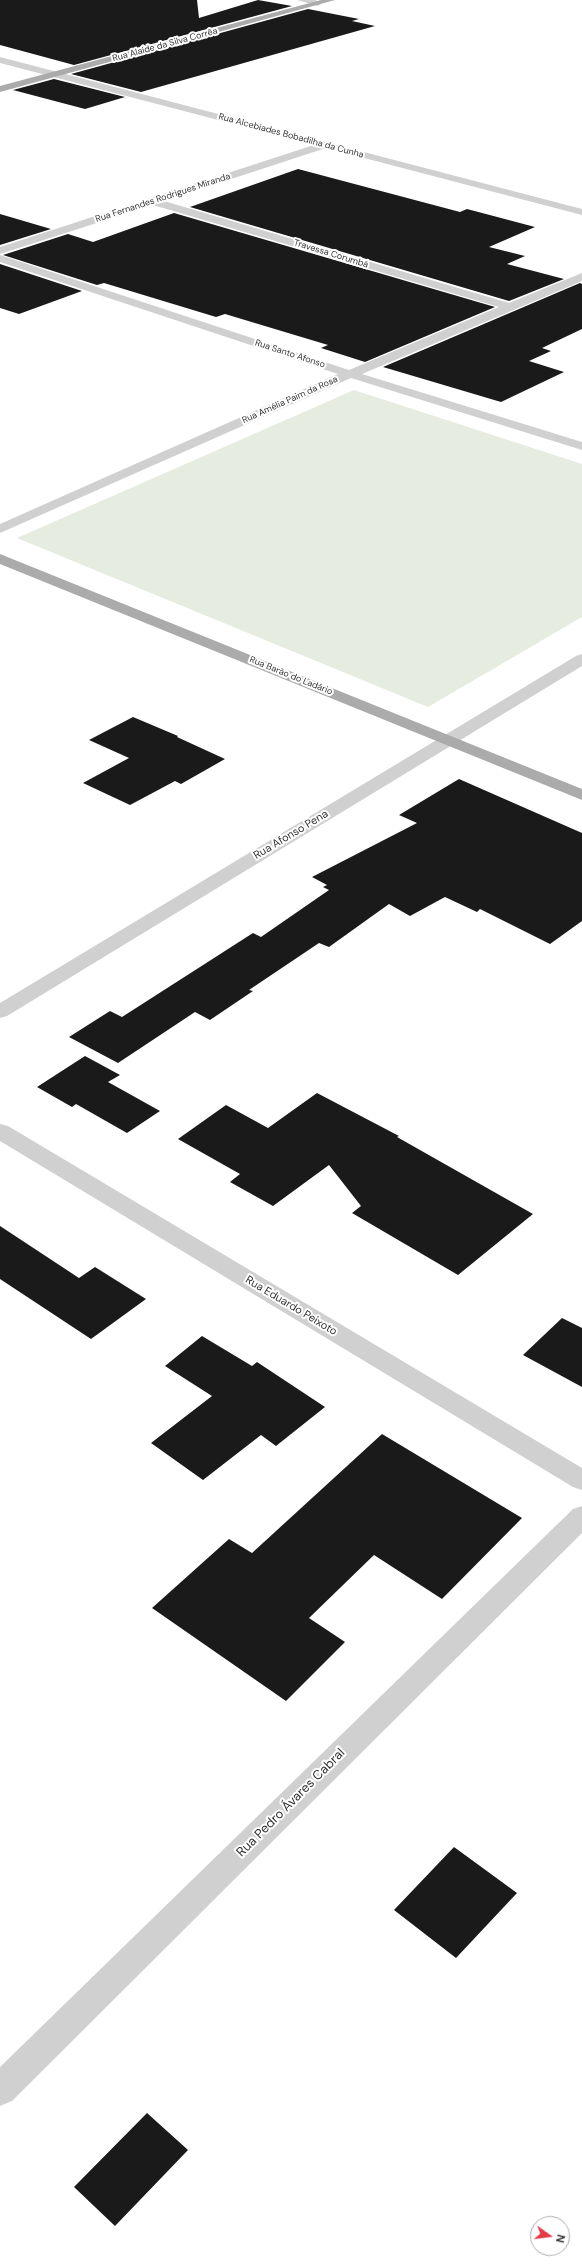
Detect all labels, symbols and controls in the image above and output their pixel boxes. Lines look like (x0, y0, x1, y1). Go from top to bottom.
street label: Rua Alaíde da Silva Corrêa (111, 26, 219, 64)
street label: Rua Alcebiades Bobadilha da Cunha (217, 111, 365, 161)
street label: Rua Fernandes Rodrigues Miranda (94, 171, 232, 225)
street label: Travessa Corumbá (292, 238, 370, 270)
street label: Rua Santo Afonso (253, 338, 327, 370)
street label: Rua Amélia Paim da Rosa (240, 374, 340, 426)
street label: Rua Barão do Ladário (248, 654, 334, 698)
street label: Rua Afonso Pena (251, 808, 331, 862)
street label: Rua Eduardo Peixoto (243, 1273, 339, 1339)
street label: Rua Pedro Ávares Cabral (234, 1746, 348, 1860)
north arrow (530, 2216, 570, 2256)
text: N (553, 2233, 568, 2244)

